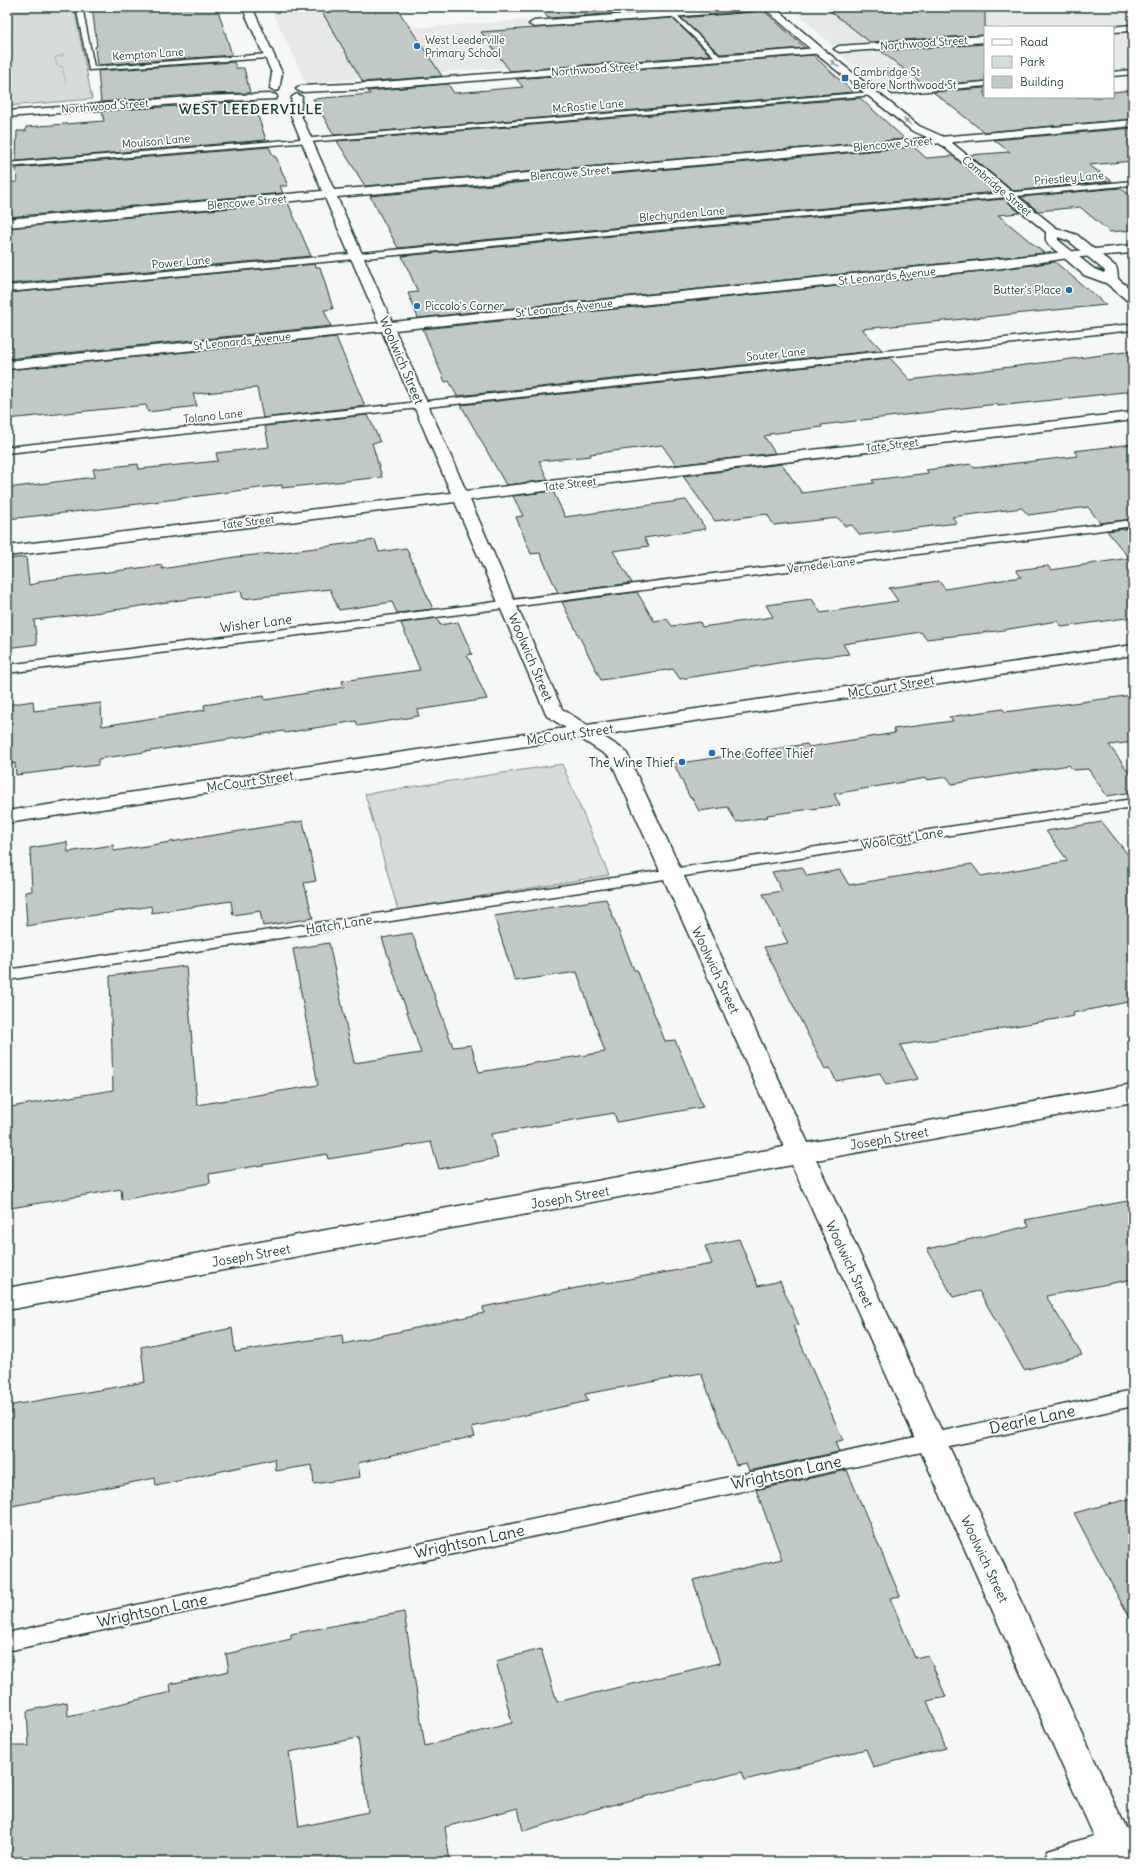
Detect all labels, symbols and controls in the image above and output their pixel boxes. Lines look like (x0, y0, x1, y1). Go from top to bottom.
legend (984, 26, 1114, 98)
place label: West Leederville Primary School (425, 33, 505, 60)
street label: Northwood Street (880, 33, 968, 53)
text: Road (1020, 34, 1048, 49)
marker: West Leederville Primary School (412, 41, 422, 51)
street label: Kempton Lane (112, 45, 184, 63)
text: Park (1020, 54, 1045, 69)
street label: Northwood Street (551, 59, 639, 79)
one-way arrow (829, 59, 840, 68)
place label: Cambridge St Before Northwood St (853, 65, 957, 92)
marker: Cambridge St Before Northwood St (840, 73, 850, 83)
text: Building (1020, 74, 1064, 89)
street label: Northwood Street (61, 96, 149, 116)
street label: McRostie Lane (552, 96, 624, 116)
district label: WEST LEEDERVILLE (179, 100, 323, 118)
one-way arrow (902, 117, 913, 126)
street label: Moulson Lane (121, 131, 191, 151)
street label: Blencowe Street (852, 134, 934, 154)
street label: Cambridge Street (959, 153, 1035, 219)
street label: Blencowe Street (529, 163, 611, 183)
street label: Priestley Lane (1034, 168, 1105, 188)
street label: Blencowe Street (206, 192, 288, 212)
street label: Blechynden Lane (639, 203, 725, 225)
street label: Power Lane (151, 252, 211, 272)
street label: St Leonards Avenue (838, 264, 937, 288)
place label: Butter's Place (993, 283, 1061, 297)
marker: Butter's Place (1064, 285, 1074, 295)
street label: St Leonards Avenue (515, 296, 614, 320)
place label: Piccolo's Corner (425, 299, 505, 313)
marker: Piccolo's Corner (412, 301, 422, 311)
street label: Woolwich Street (375, 314, 428, 407)
street label: St Leonards Avenue (193, 329, 292, 353)
street label: Souter Lane (746, 344, 807, 364)
street label: Tolano Lane (183, 406, 243, 426)
street label: Tate Street (865, 435, 919, 455)
street label: Tate Street (543, 474, 597, 494)
street label: Tate Street (221, 512, 275, 532)
street label: Vernede Lane (786, 554, 856, 576)
street label: Wisher Lane (219, 611, 293, 636)
street label: Woolwich Street (504, 611, 557, 704)
street label: McCourt Street (846, 671, 936, 702)
street label: McCourt Street (525, 720, 615, 749)
place label: The Coffee Thief (720, 745, 815, 762)
marker: The Coffee Thief (707, 748, 717, 758)
place label: The Wine Thief (589, 754, 675, 771)
marker: The Wine Thief (677, 757, 687, 767)
street label: McCourt Street (205, 767, 295, 796)
street label: Woolcott Lane (860, 824, 945, 853)
street label: Hatch Lane (305, 911, 374, 938)
street label: Woolwich Street (688, 924, 743, 1017)
street label: Joseph Street (848, 1123, 930, 1154)
street label: Joseph Street (529, 1182, 611, 1213)
street label: Woolwich Street (822, 1218, 877, 1311)
street label: Joseph Street (210, 1240, 292, 1271)
street label: Dearle Lane (987, 1400, 1077, 1438)
street label: Wrightson Lane (729, 1451, 843, 1493)
street label: Woolwich Street (957, 1513, 1012, 1606)
street label: Wrightson Lane (412, 1520, 526, 1562)
street label: Wrightson Lane (95, 1589, 209, 1631)

